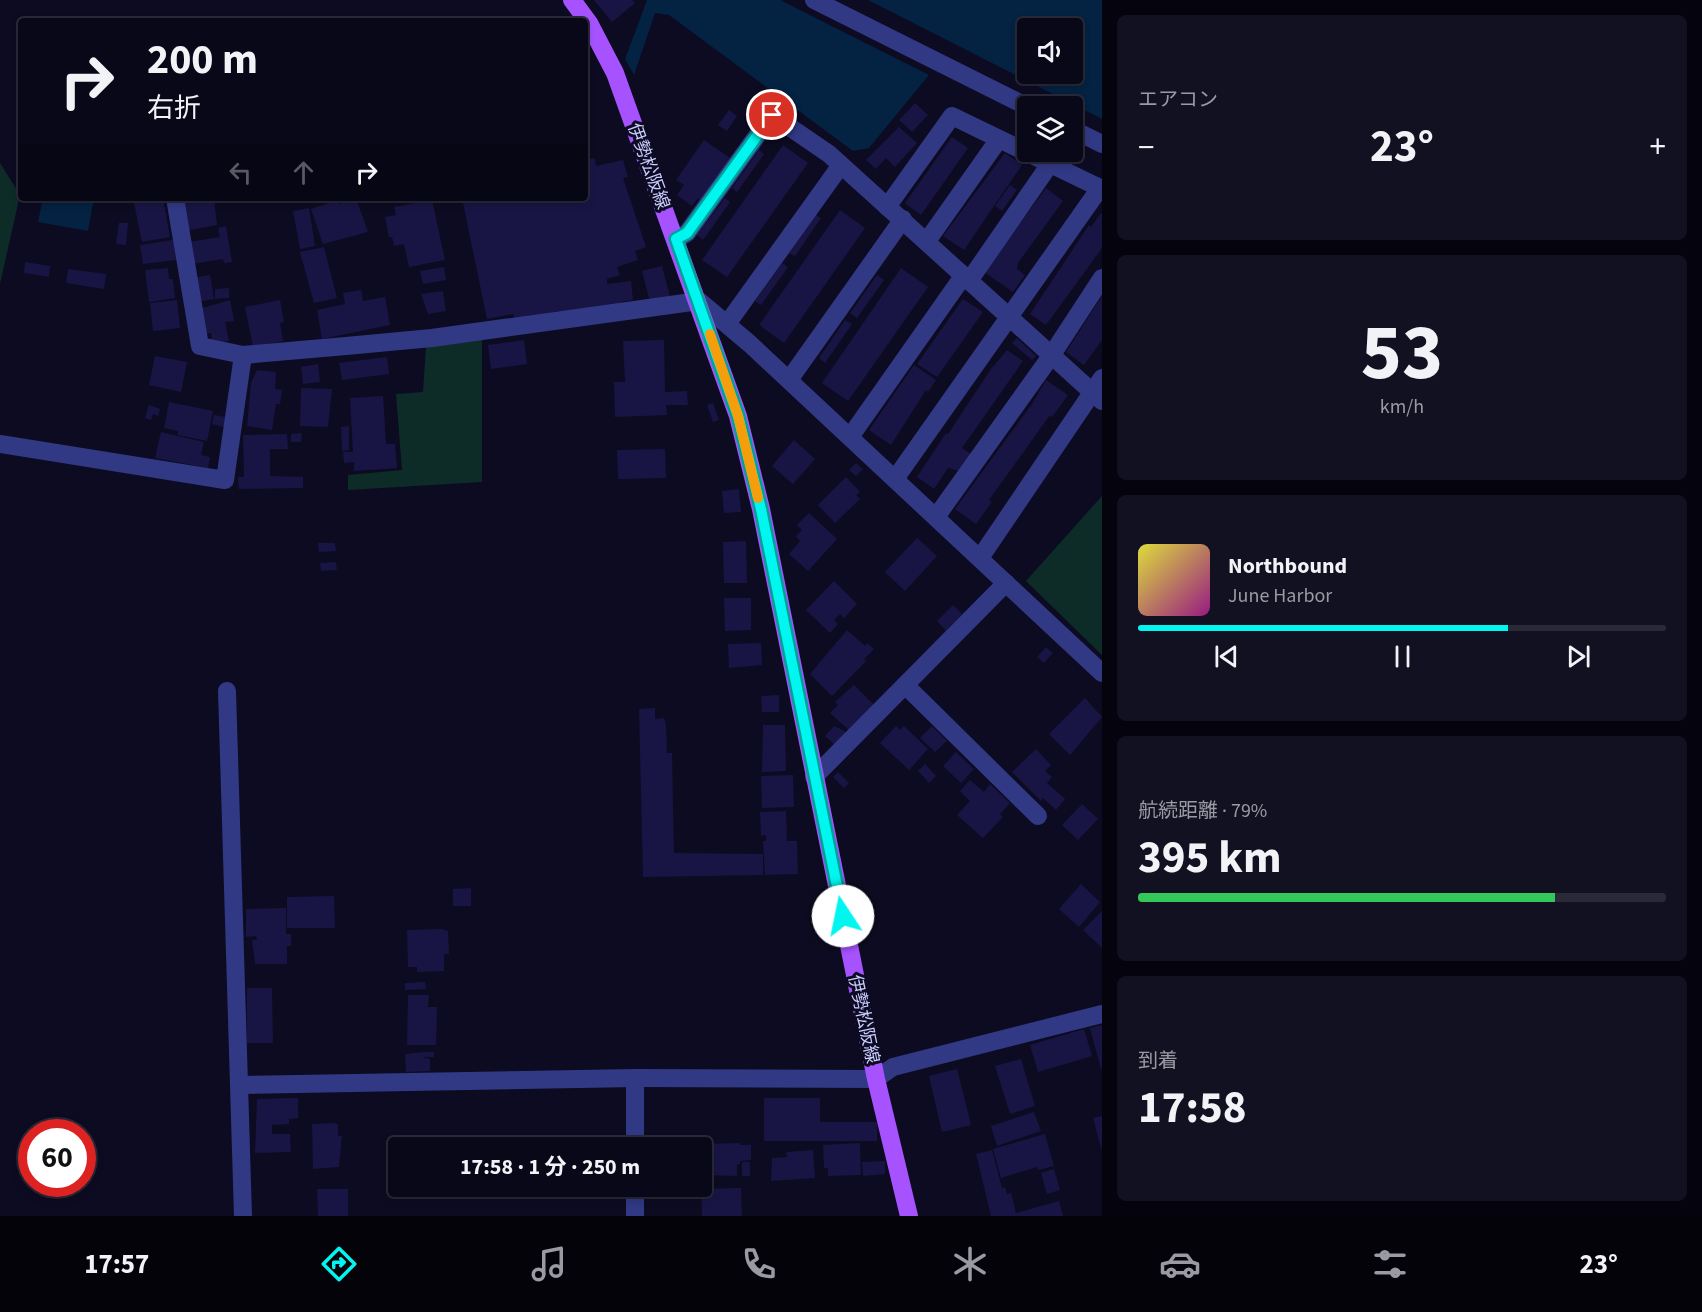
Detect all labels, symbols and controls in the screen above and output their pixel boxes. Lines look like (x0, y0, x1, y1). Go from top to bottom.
map controls (1017, 18, 1083, 162)
button: sound (1017, 18, 1083, 84)
text: 200 m (147, 30, 258, 90)
icon: right (48, 42, 126, 120)
text: エアコン (1138, 86, 1218, 114)
text: 右折 (147, 89, 201, 128)
pin (746, 89, 797, 140)
button: layers (1017, 96, 1083, 162)
icon: arrive (755, 98, 788, 131)
text: 23° (1370, 115, 1434, 179)
street label: 伊勢松阪線 (621, 120, 676, 213)
text: − (1138, 124, 1154, 171)
text: + (1650, 124, 1666, 171)
icon: left (224, 156, 257, 189)
icon: ahead (287, 156, 320, 189)
icon: right (350, 156, 383, 189)
text: 53 (1361, 298, 1443, 409)
text: km/h (1380, 393, 1424, 421)
text: Northbound (1228, 550, 1347, 582)
text: June Harbor (1228, 582, 1332, 610)
icon: previous (1210, 640, 1243, 673)
icon: pause (1386, 640, 1419, 673)
icon: next (1562, 640, 1595, 673)
text: 航続距離 · 79% (1138, 797, 1267, 825)
text: 395 km (1138, 826, 1282, 890)
position arrow (811, 884, 875, 948)
street label: 伊勢松阪線 (842, 972, 885, 1066)
text: 到着 (1138, 1047, 1178, 1075)
text: 17:58 (1138, 1076, 1247, 1140)
speed limit sign: 60 (18, 1119, 96, 1197)
text: 17:58 · 1 分 · 250 m (460, 1151, 640, 1183)
icon: directions (318, 1243, 360, 1285)
icon: music (528, 1243, 570, 1285)
icon: phone (738, 1243, 780, 1285)
icon: climate (949, 1243, 991, 1285)
icon: car (1159, 1243, 1201, 1285)
icon: filters (1369, 1243, 1411, 1285)
text: 17:57 (84, 1245, 149, 1284)
text: 23° (1579, 1245, 1618, 1284)

